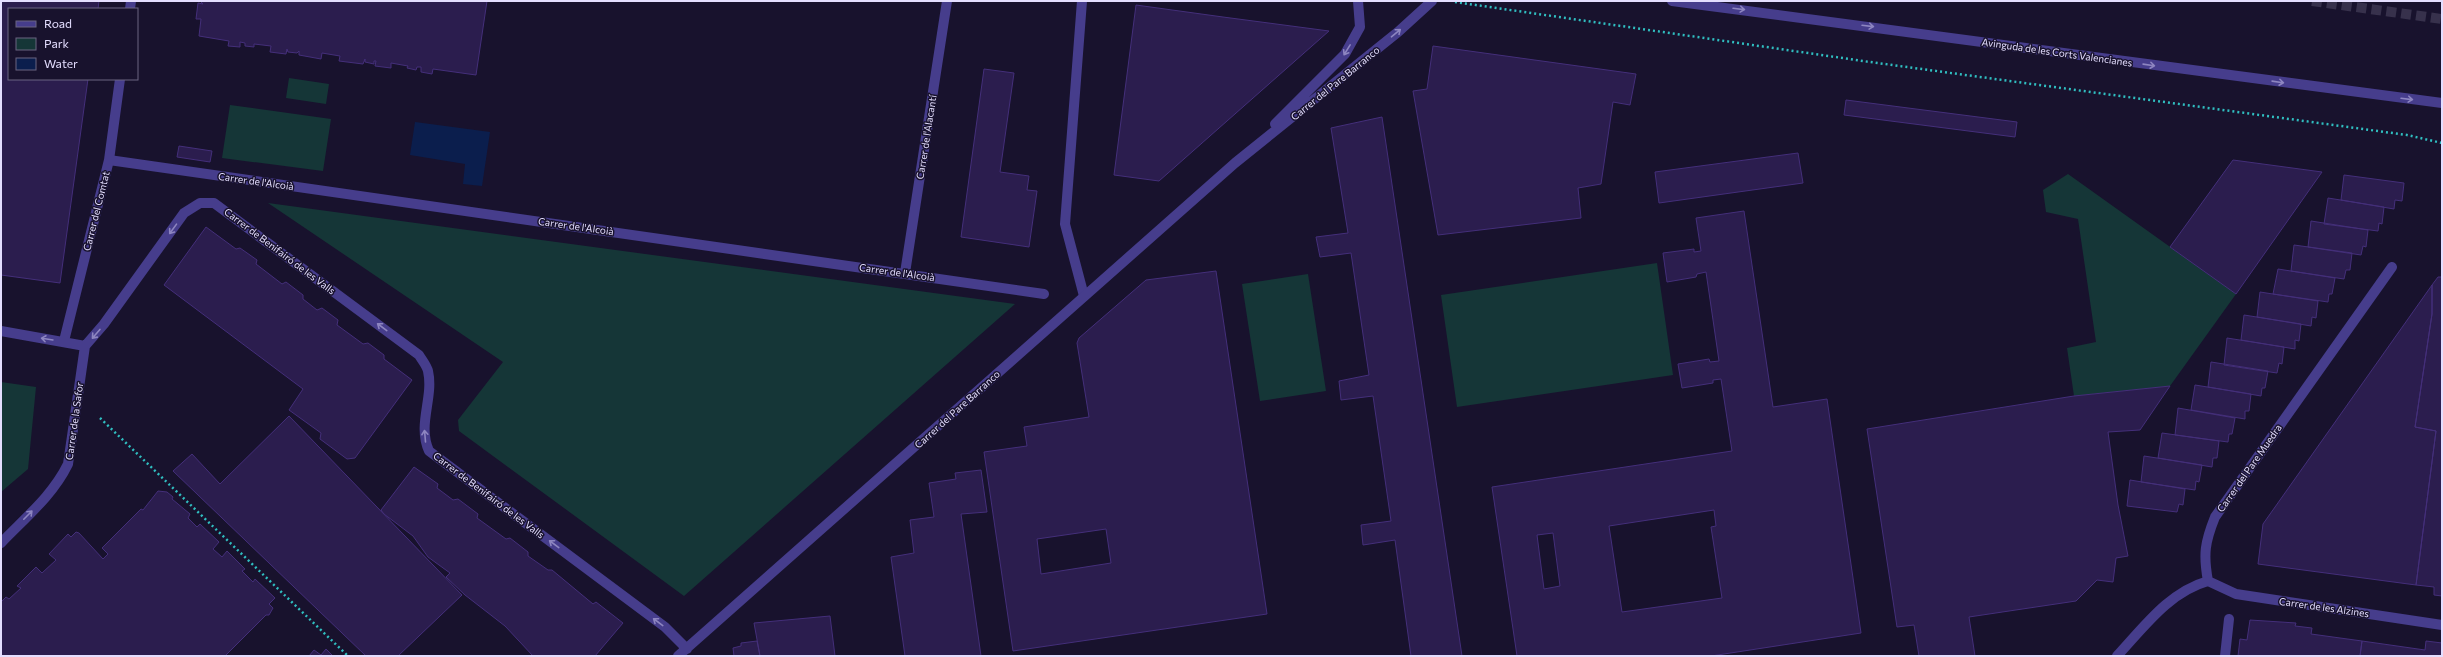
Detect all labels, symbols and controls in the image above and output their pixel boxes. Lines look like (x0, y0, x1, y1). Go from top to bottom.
one-way arrow (1732, 5, 1745, 13)
legend (8, 8, 138, 80)
text: Road (44, 16, 72, 30)
one-way arrow (1861, 22, 1874, 29)
one-way arrow (1391, 28, 1402, 37)
street label: Avinguda de les Corts Valencianes (1981, 35, 2133, 69)
text: Park (44, 36, 70, 50)
street label: Carrer del Pare Barranco (1288, 44, 1382, 122)
one-way arrow (1342, 45, 1351, 56)
text: Water (44, 56, 78, 70)
one-way arrow (2142, 61, 2155, 69)
one-way arrow (2271, 78, 2284, 86)
street label: Carrer de l'Alacantí (913, 94, 939, 180)
one-way arrow (2400, 95, 2413, 102)
street label: Carrer del Comtat (80, 170, 112, 252)
street label: Carrer de l'Alcoià (217, 170, 295, 192)
street label: Carrer de Benifairó de les Valls (222, 205, 338, 297)
street label: Carrer de l'Alcoià (537, 215, 615, 237)
one-way arrow (169, 223, 177, 234)
street label: Carrer de l'Alcoià (858, 261, 936, 283)
one-way arrow (377, 323, 388, 331)
one-way arrow (91, 328, 100, 339)
one-way arrow (41, 334, 54, 342)
street label: Carrer del Pare Barranco (912, 368, 1002, 450)
street label: Carrer de la Safor (63, 381, 85, 461)
street label: Carrer del Pare Muedra (2214, 422, 2284, 514)
one-way arrow (421, 430, 429, 443)
street label: Carrer de Benifairó de les Valls (431, 449, 547, 541)
one-way arrow (23, 510, 33, 520)
one-way arrow (549, 540, 560, 549)
street label: Carrer de les Alzines (2278, 595, 2370, 619)
one-way arrow (653, 618, 664, 627)

